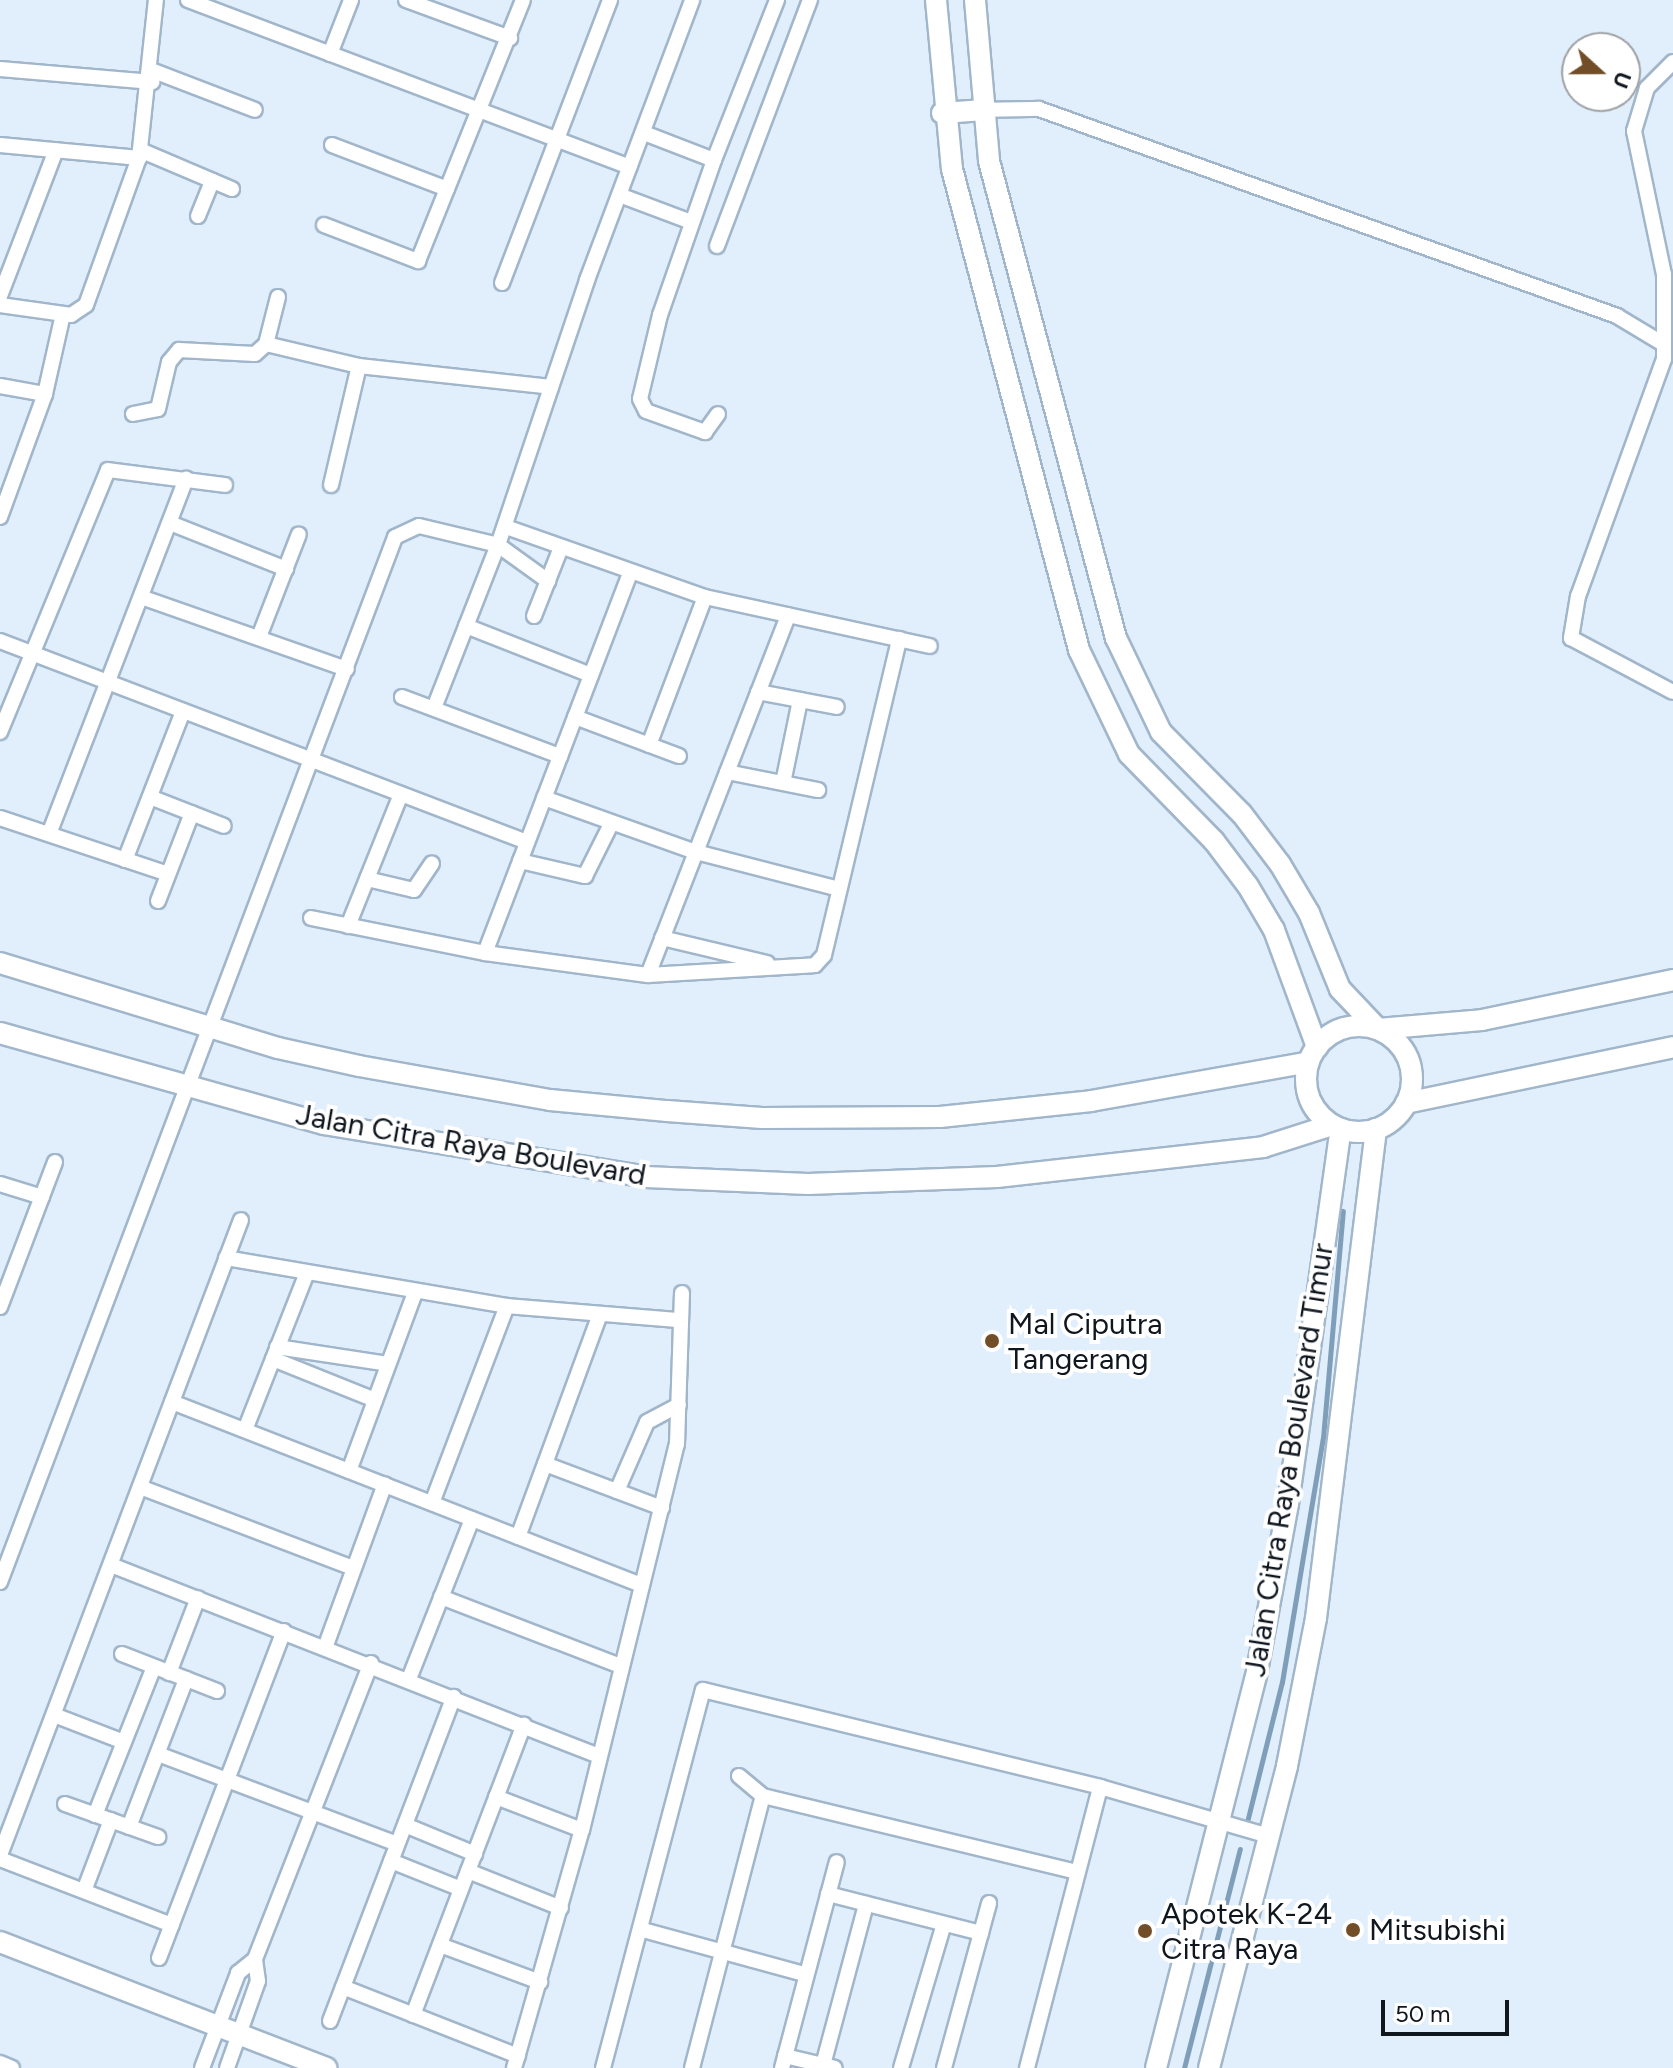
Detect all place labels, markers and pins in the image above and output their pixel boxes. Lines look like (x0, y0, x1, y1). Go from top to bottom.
place label: Mal Ciputra Tangerang (1008, 1306, 1163, 1376)
marker: Mal Ciputra Tangerang (983, 1332, 1001, 1350)
place label: Apotek K-24 Citra Raya (1161, 1896, 1332, 1966)
place label: Mitsubishi (1369, 1912, 1506, 1948)
marker: Mitsubishi (1344, 1921, 1362, 1939)
marker: Apotek K-24 Citra Raya (1136, 1922, 1154, 1940)

